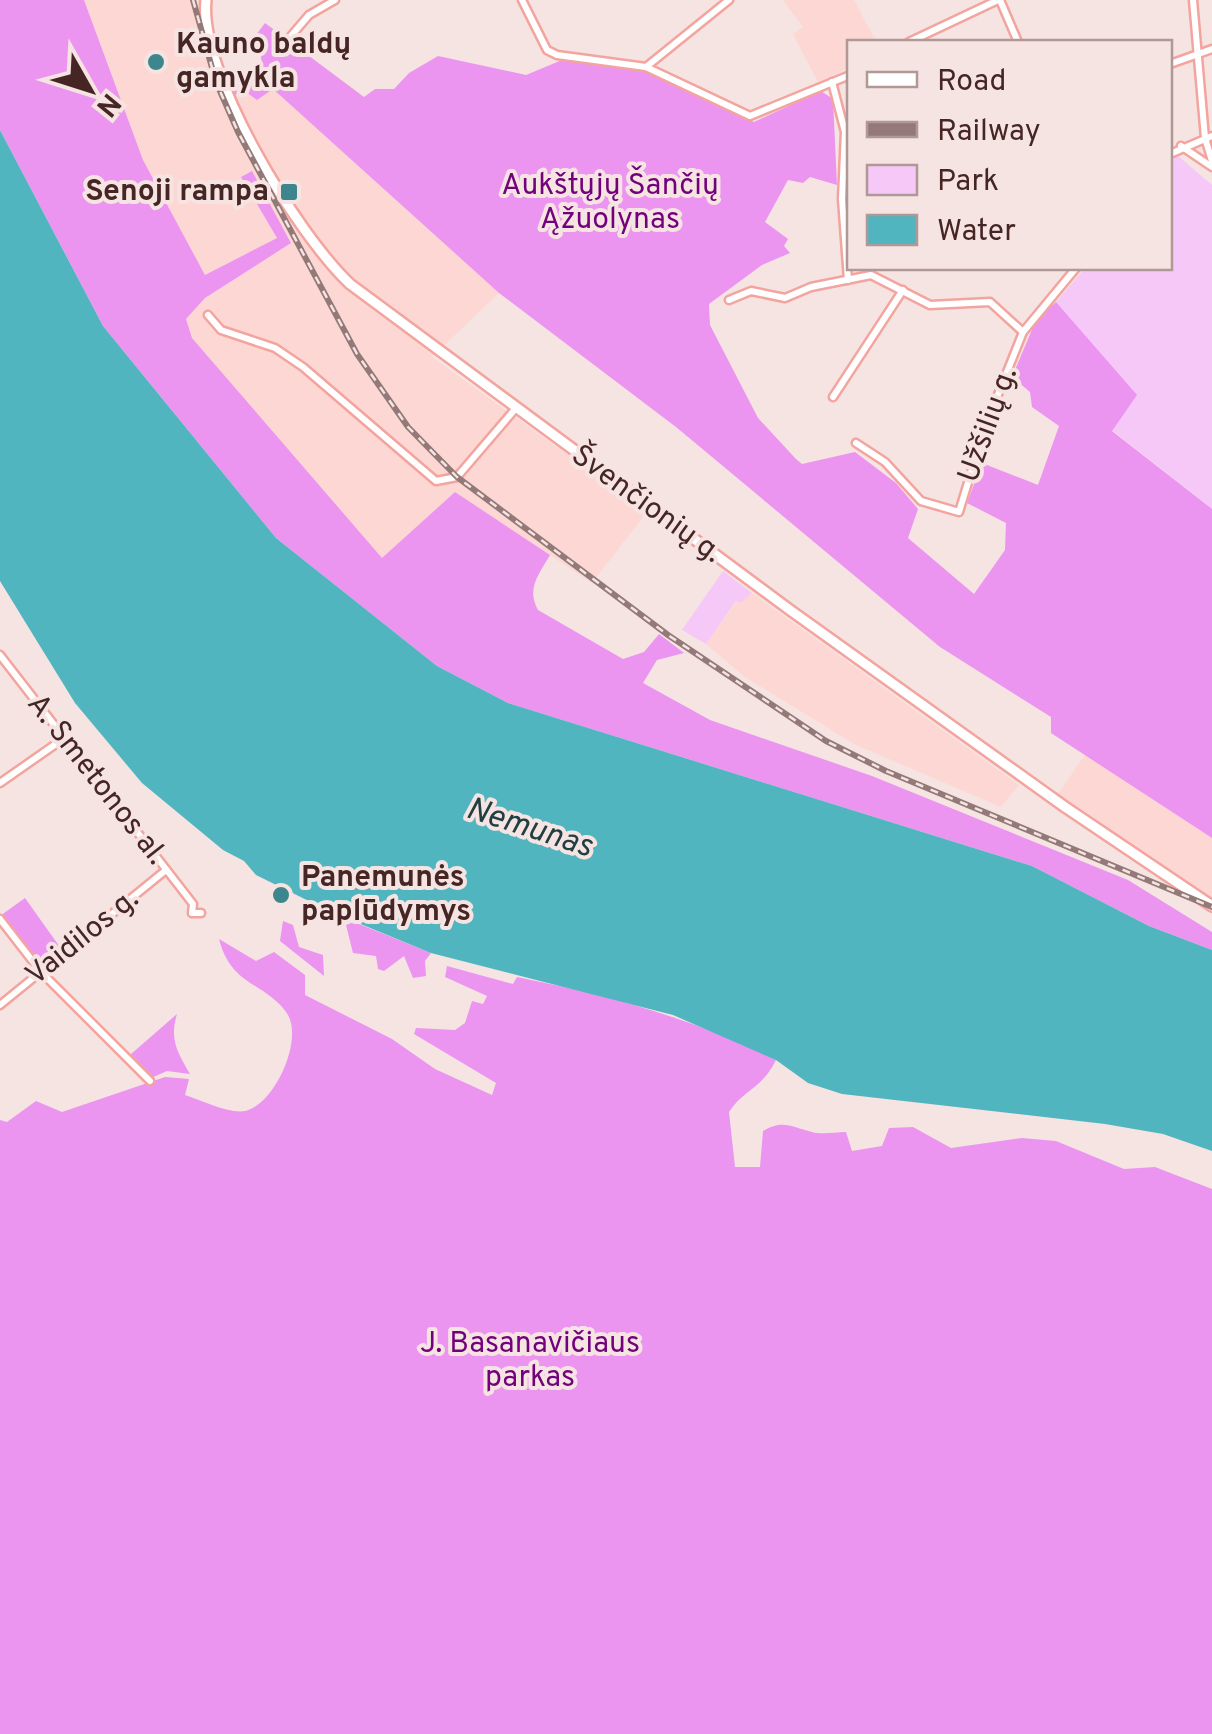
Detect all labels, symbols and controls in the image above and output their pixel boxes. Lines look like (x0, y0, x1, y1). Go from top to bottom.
place label: Kauno baldų gamykla (176, 27, 351, 98)
north arrow (40, 40, 140, 140)
legend (847, 40, 1172, 270)
marker: Kauno baldų gamykla (145, 51, 167, 73)
text: Road (937, 64, 1006, 101)
text: N (87, 85, 127, 123)
text: Railway (937, 114, 1041, 151)
text: Park (937, 164, 999, 201)
park label: Aukštųjų Šančių Ąžuolynas (501, 165, 719, 239)
place label: Senoji rampa (85, 174, 269, 211)
marker: Senoji rampa (278, 181, 300, 203)
text: Water (937, 214, 1016, 251)
street label: Užšilių g. (951, 362, 1027, 488)
street label: Švenčionių g. (563, 435, 731, 572)
street label: A. Smetonos al. (18, 687, 174, 873)
water label: Nemunas (461, 790, 598, 868)
place label: Panemunės paplūdymys (301, 860, 471, 931)
street label: Vaidilos g. (19, 881, 147, 995)
marker: Panemunės paplūdymys (270, 884, 292, 906)
park label: J. Basanavičiaus parkas (420, 1326, 640, 1397)

